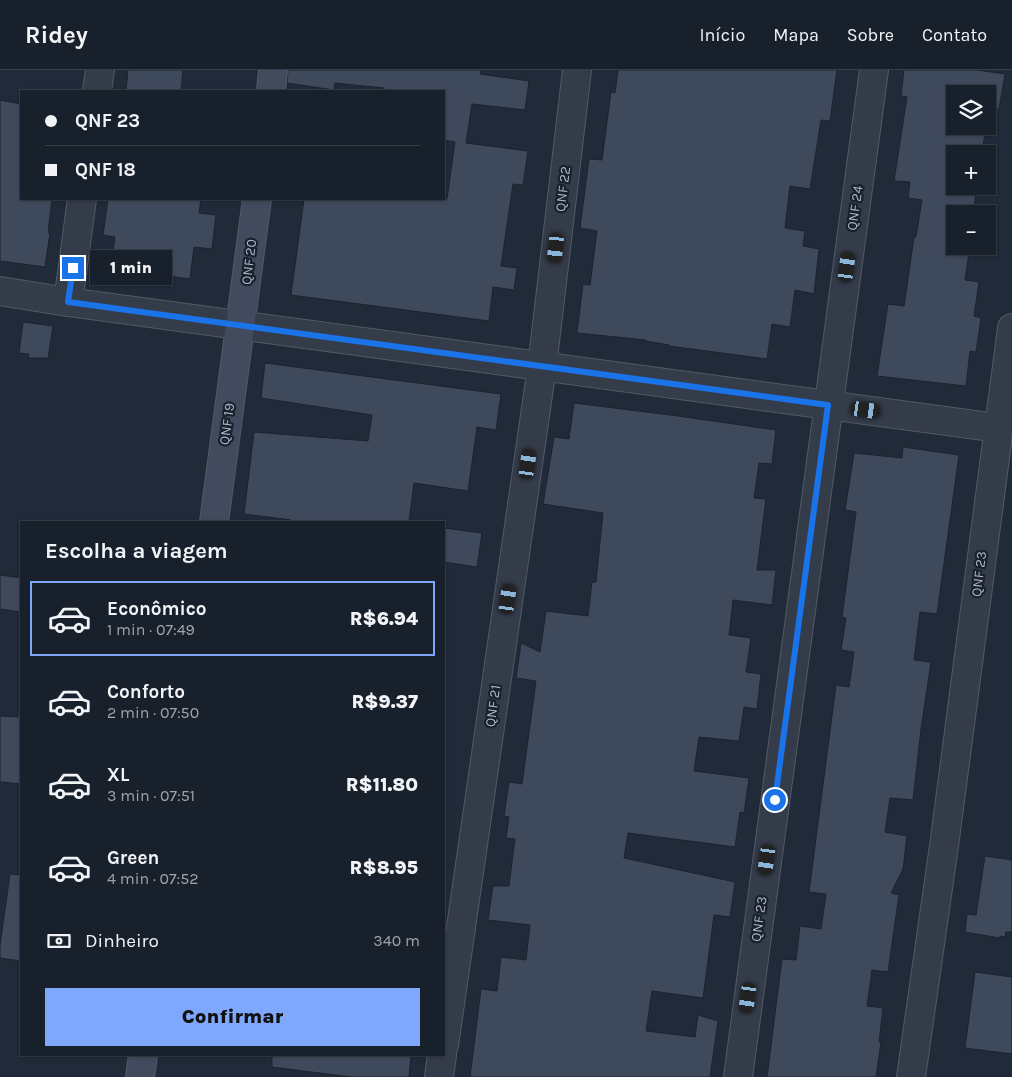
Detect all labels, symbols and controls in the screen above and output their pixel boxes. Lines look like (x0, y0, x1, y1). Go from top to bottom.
text: Ridey (25, 21, 88, 49)
text: Início (699, 24, 745, 46)
text: Mapa (773, 24, 819, 46)
text: Sobre (847, 24, 894, 46)
text: Contato (922, 24, 987, 46)
map controls (946, 85, 996, 255)
button: layers (946, 85, 996, 135)
text: QNF 23 (75, 110, 140, 132)
button: + (946, 145, 996, 195)
text: QNF 18 (75, 159, 136, 181)
street label: QNF 22 (552, 165, 574, 213)
street label: QNF 24 (843, 184, 867, 232)
button: − (946, 205, 996, 255)
car (546, 232, 565, 264)
street label: QNF 20 (238, 238, 260, 286)
callout: 1 min (90, 250, 173, 286)
car (837, 251, 856, 283)
route end (62, 257, 84, 279)
text: 1 min (110, 258, 152, 277)
car (850, 400, 881, 420)
street label: QNF 19 (216, 402, 238, 446)
car (518, 448, 537, 480)
text: Escolha a viagem (45, 538, 228, 564)
street label: QNF 23 (968, 550, 990, 598)
car (498, 583, 517, 615)
icon: car (47, 596, 92, 641)
text: Econômico (107, 598, 207, 620)
text: R$6.94 (350, 608, 418, 630)
text: 1 min · 07:49 (107, 620, 195, 639)
icon: car (47, 679, 92, 724)
text: Conforto (107, 681, 185, 703)
street label: QNF 21 (482, 684, 504, 728)
text: R$9.37 (351, 691, 418, 713)
text: 2 min · 07:50 (107, 703, 199, 722)
icon: car (47, 762, 92, 807)
text: XL (107, 764, 129, 786)
text: R$11.80 (346, 774, 418, 796)
text: 3 min · 07:51 (107, 786, 195, 805)
route start (764, 789, 786, 811)
car (757, 844, 776, 876)
icon: car (47, 845, 92, 890)
text: Green (107, 847, 159, 869)
text: R$8.95 (350, 857, 418, 879)
text: 4 min · 07:52 (107, 869, 199, 888)
street label: QNF 23 (747, 895, 771, 943)
icon: cash (45, 927, 73, 955)
text: Dinheiro (85, 930, 159, 952)
text: 340 m (373, 931, 420, 950)
car (738, 982, 757, 1014)
button: Confirmar (45, 988, 420, 1046)

